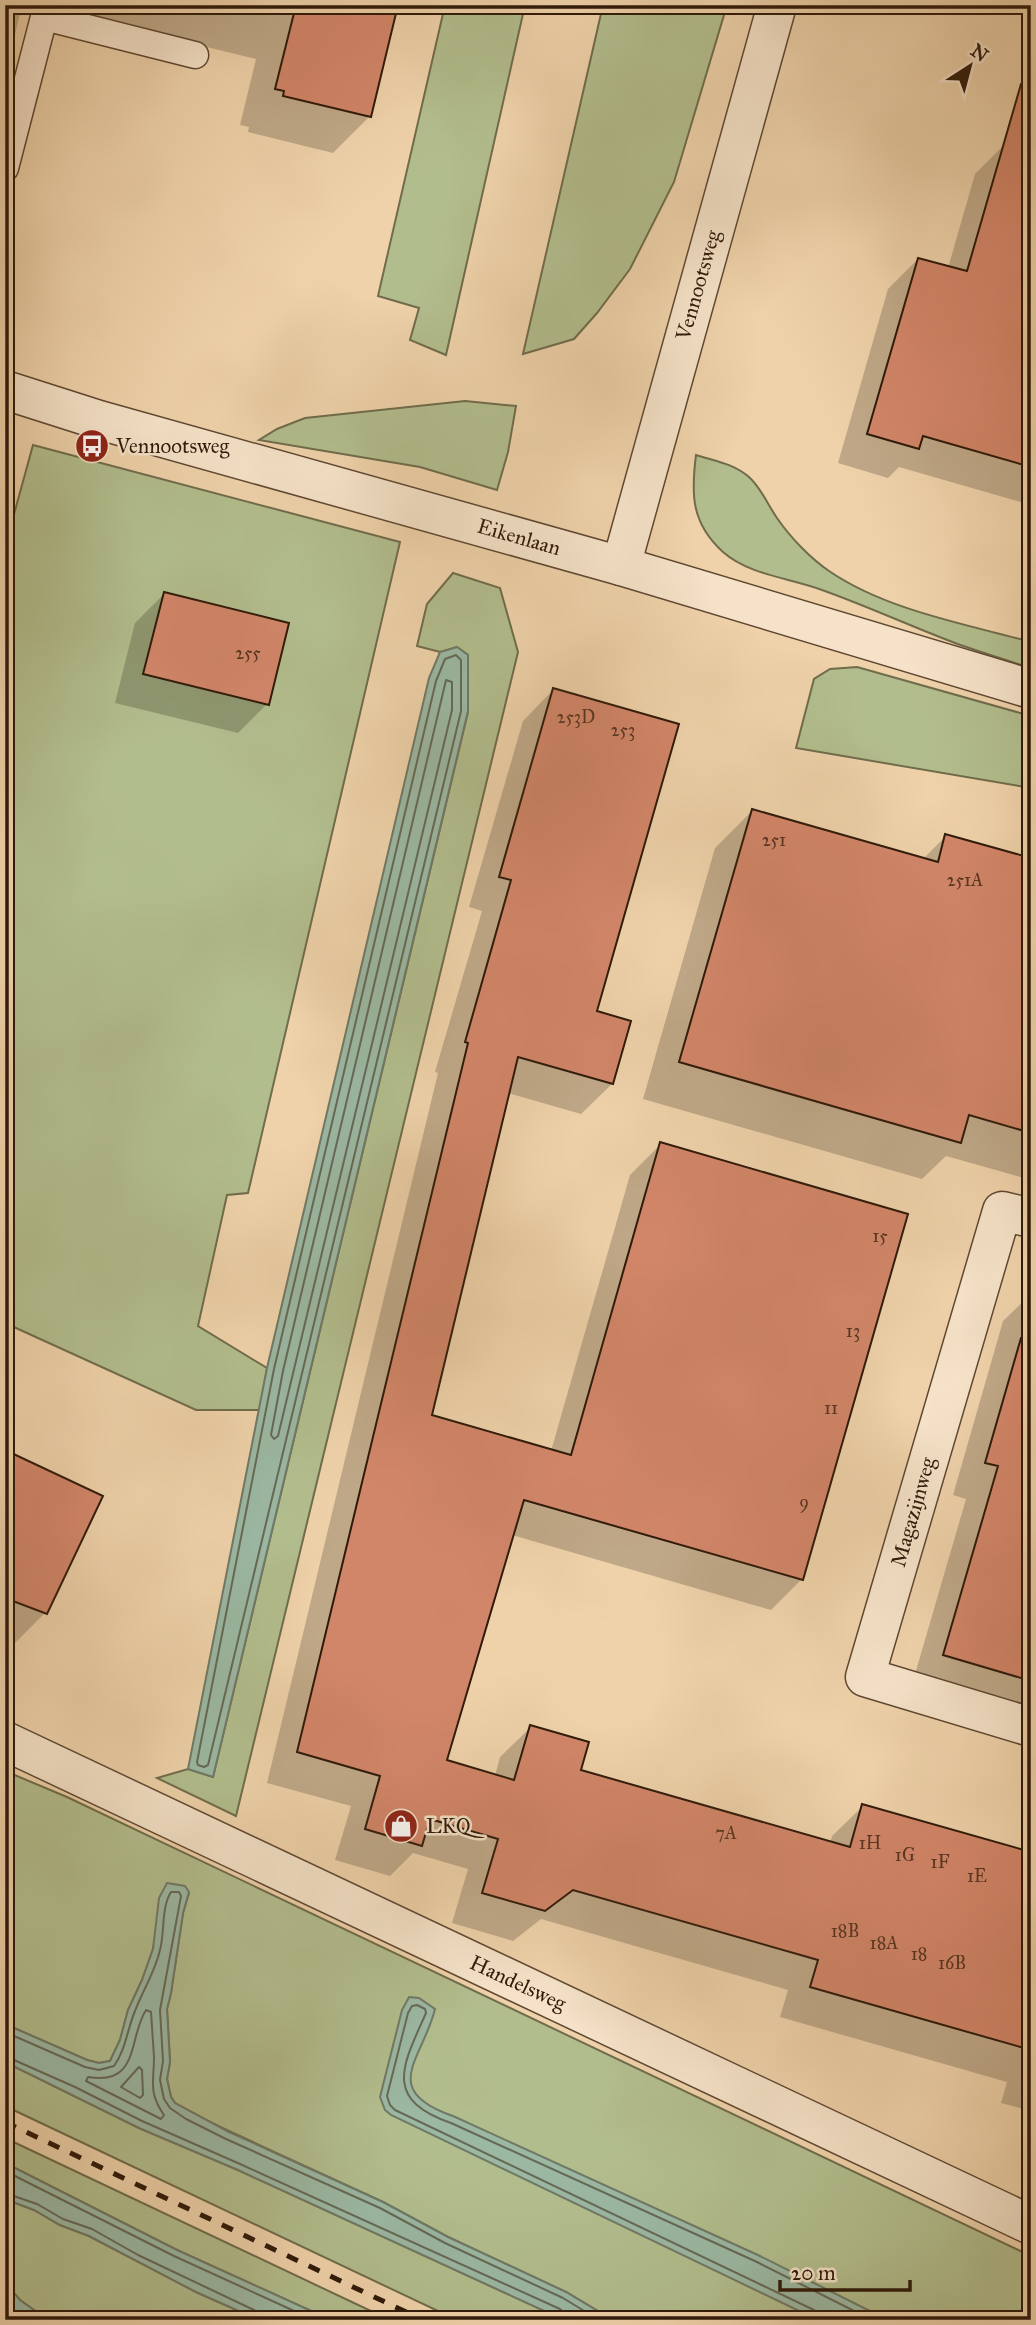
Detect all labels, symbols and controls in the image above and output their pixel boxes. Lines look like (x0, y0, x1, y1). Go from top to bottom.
north arrow (934, 32, 1004, 102)
text: N (966, 39, 993, 67)
street label: Vennootsweg (670, 227, 726, 344)
bus stop icon: Vennootsweg (73, 427, 111, 465)
place label: Vennootsweg (115, 433, 229, 459)
street label: Eikenlaan (474, 513, 564, 561)
house number: 255 (235, 642, 261, 664)
house number: 253D (557, 706, 595, 728)
house number: 253 (611, 719, 635, 741)
house number: 251 (762, 829, 786, 851)
house number: 251A (947, 869, 983, 891)
house number: 15 (872, 1225, 888, 1247)
house number: 13 (846, 1320, 860, 1342)
house number: 11 (824, 1397, 838, 1419)
street label: Magazijnweg (885, 1454, 941, 1570)
house number: 9 (799, 1491, 809, 1513)
shop icon: LKQ (382, 1807, 420, 1845)
place label: LKQ (426, 1813, 486, 1839)
house number: 7A (715, 1822, 737, 1844)
house number: 1H (859, 1832, 881, 1854)
house number: 1G (895, 1844, 915, 1866)
house number: 1F (931, 1851, 950, 1873)
house number: 1E (967, 1865, 987, 1887)
house number: 18B (831, 1920, 859, 1942)
house number: 18A (870, 1932, 898, 1954)
house number: 18 (911, 1943, 927, 1965)
street label: Handelsweg (466, 1949, 570, 2017)
house number: 16B (938, 1952, 966, 1974)
scale bar (780, 2248, 910, 2292)
text: 20 m (791, 2260, 836, 2286)

